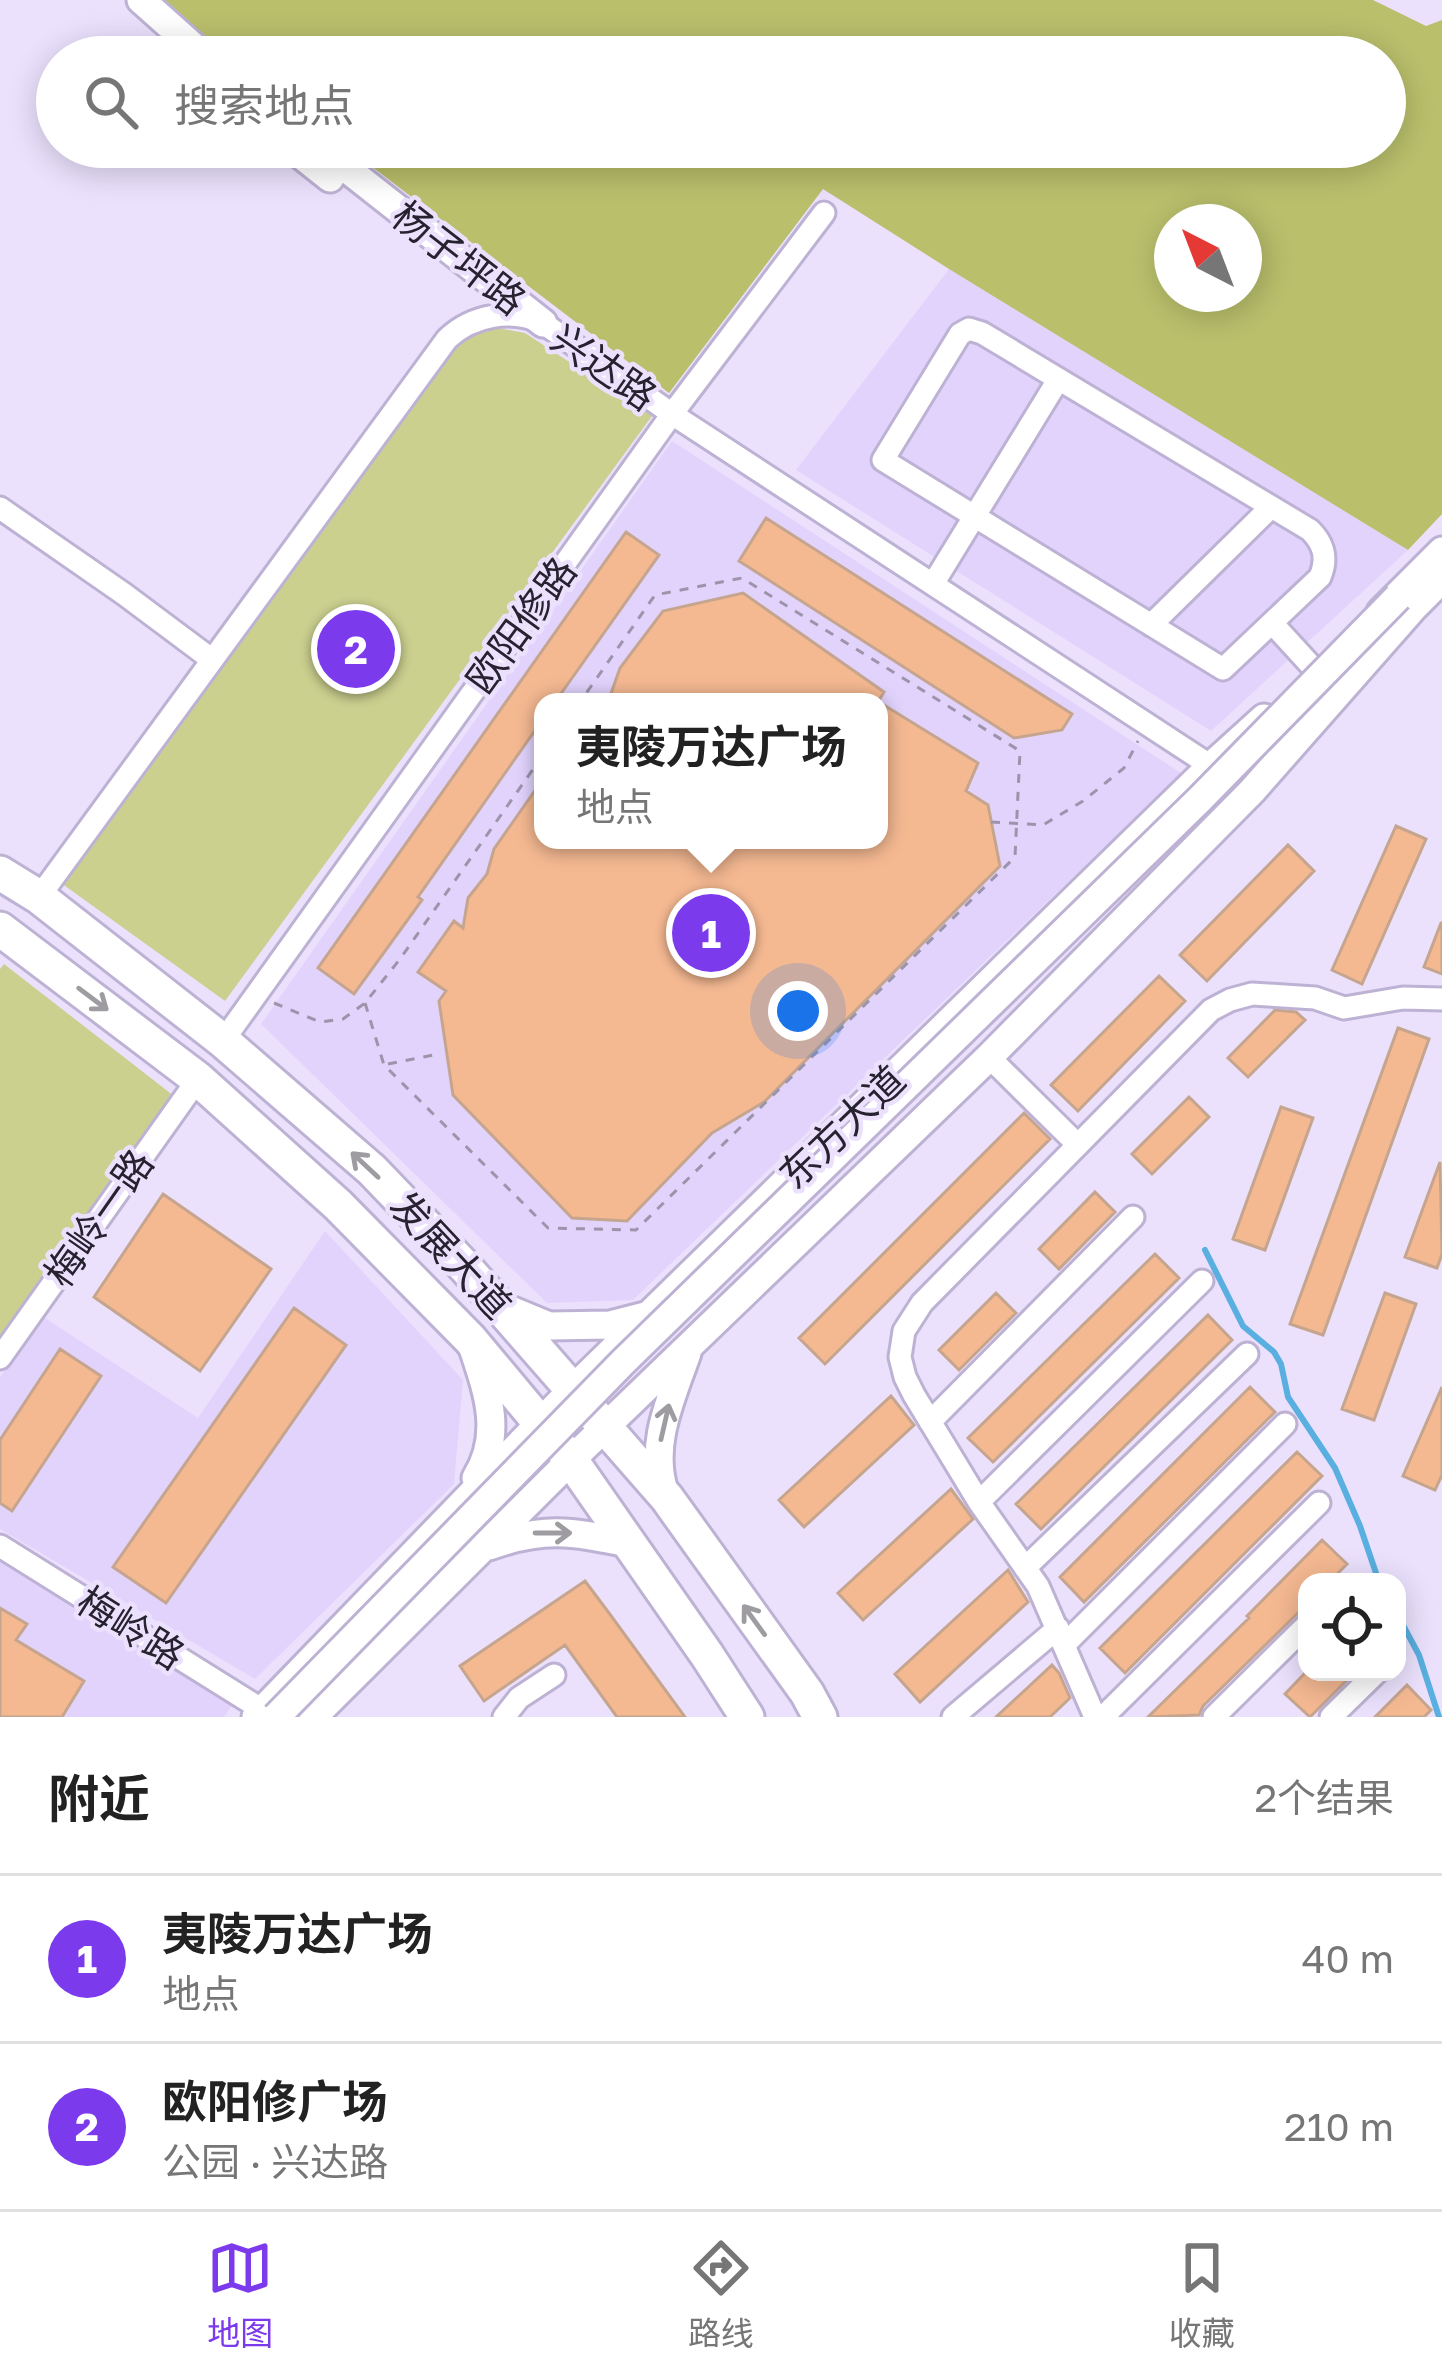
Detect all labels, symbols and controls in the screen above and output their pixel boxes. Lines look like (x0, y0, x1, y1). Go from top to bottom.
search box (36, 36, 1406, 168)
icon: search (78, 69, 144, 135)
text: 搜索地点 (174, 78, 354, 132)
street label: 杨子坪路 (383, 191, 535, 324)
north arrow (1154, 204, 1262, 312)
street label: 兴达路 (543, 314, 666, 419)
street label: 欧阳修路 (456, 548, 585, 702)
pin: 2 (317, 604, 395, 694)
popup (534, 693, 888, 849)
text: 夷陵万达广场 (576, 719, 846, 773)
text: 地点 (576, 783, 654, 830)
pin: 1 (672, 888, 750, 978)
your location (768, 981, 828, 1041)
one-way arrow (77, 985, 109, 1012)
street label: 东方大道 (769, 1056, 914, 1198)
street label: 梅岭一路 (35, 1140, 163, 1295)
one-way arrow (351, 1152, 381, 1179)
street label: 发展大道 (381, 1182, 522, 1328)
one-way arrow (655, 1404, 677, 1442)
one-way arrow (533, 1522, 572, 1544)
map controls (1298, 1573, 1406, 1681)
button: locate (1298, 1573, 1406, 1681)
street label: 梅岭路 (69, 1577, 193, 1679)
one-way arrow (742, 1604, 768, 1637)
text: 附近 (48, 1767, 150, 1828)
text: 2个结果 (1254, 1774, 1394, 1821)
text: 夷陵万达广场 (162, 1906, 432, 1960)
text: 1 (77, 1935, 97, 1982)
text: 40 m (1302, 1935, 1394, 1982)
text: 地点 (162, 1970, 240, 2017)
text: 欧阳修广场 (162, 2074, 387, 2128)
text: 2 (75, 2103, 99, 2150)
text: 210 m (1284, 2103, 1394, 2150)
text: 公园 · 兴达路 (162, 2138, 388, 2185)
tab: 地图 (207, 2235, 273, 2355)
tab: 路线 (688, 2235, 754, 2355)
tab: 收藏 (1169, 2235, 1235, 2355)

